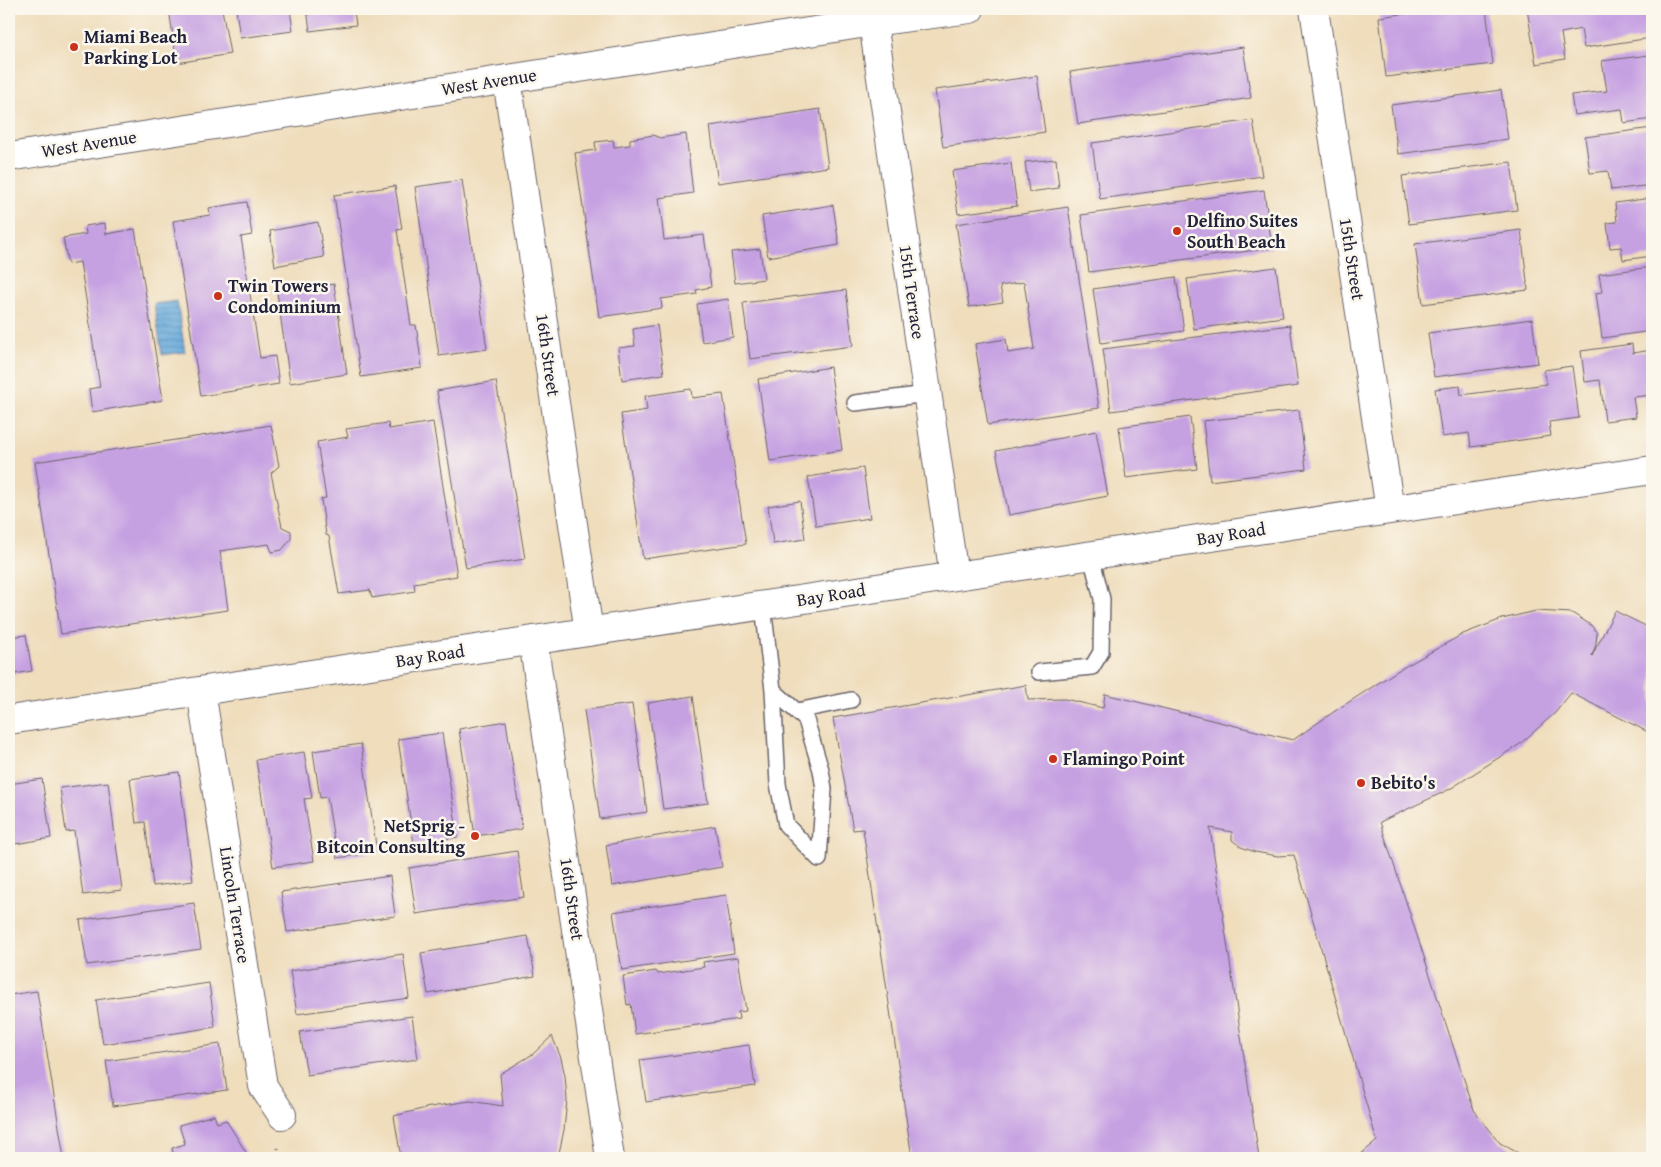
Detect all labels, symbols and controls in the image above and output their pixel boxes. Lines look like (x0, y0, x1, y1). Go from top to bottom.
place label: Miami Beach Parking Lot (84, 23, 187, 71)
marker: Miami Beach Parking Lot (68, 41, 80, 53)
street label: West Avenue (439, 61, 538, 102)
street label: West Avenue (39, 123, 138, 164)
place label: Delfino Suites South Beach (1187, 207, 1298, 255)
street label: 15th Street (1333, 216, 1372, 303)
marker: Delfino Suites South Beach (1171, 225, 1183, 237)
street label: 15th Terrace (893, 243, 932, 341)
place label: Twin Towers Condominium (228, 272, 342, 320)
marker: Twin Towers Condominium (212, 290, 224, 302)
street label: 16th Street (529, 312, 568, 399)
street label: Bay Road (1195, 515, 1268, 552)
street label: Bay Road (795, 576, 868, 613)
street label: Bay Road (394, 637, 467, 674)
place label: Flamingo Point (1063, 745, 1185, 772)
marker: Flamingo Point (1047, 753, 1059, 765)
place label: Bebito's (1371, 769, 1436, 796)
marker: Bebito's (1355, 777, 1367, 789)
place label: NetSprig - Bitcoin Consulting (317, 812, 466, 860)
marker: NetSprig - Bitcoin Consulting (469, 830, 481, 842)
street label: Lincoln Terrace (213, 845, 258, 965)
street label: 16th Street (553, 856, 592, 943)

